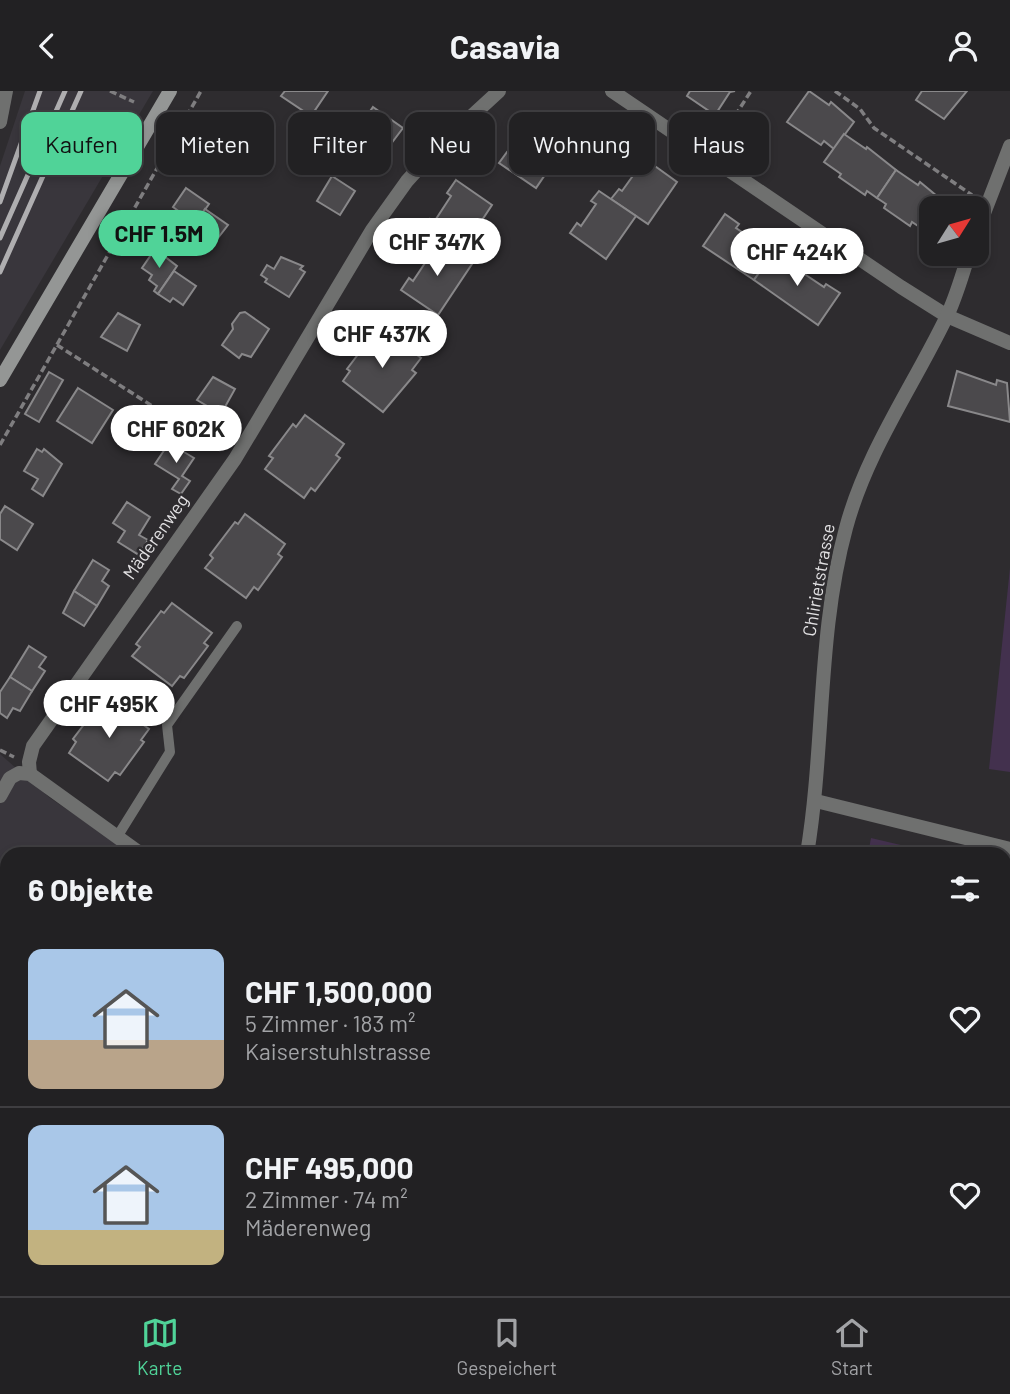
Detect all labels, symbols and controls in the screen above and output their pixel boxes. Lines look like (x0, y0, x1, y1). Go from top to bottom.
icon: back (28, 27, 66, 65)
text: Casavia (450, 27, 560, 65)
icon: person (944, 27, 982, 65)
chip: Kaufen (21, 112, 142, 175)
chip: Mieten (156, 112, 274, 175)
chip: Filter (288, 112, 391, 175)
chip: Neu (405, 112, 495, 175)
chip: Wohnung (509, 112, 655, 175)
chip: Haus (669, 112, 769, 175)
north arrow (919, 196, 989, 266)
map controls (919, 196, 989, 266)
pin: CHF 1.5M (87, 211, 231, 270)
text: CHF 1.5M (114, 219, 204, 247)
pin: CHF 347K (365, 219, 509, 278)
text: CHF 347K (389, 227, 485, 255)
pin: CHF 424K (725, 229, 869, 288)
text: CHF 424K (746, 237, 848, 265)
pin: CHF 437K (310, 310, 454, 370)
text: CHF 437K (333, 319, 431, 347)
pin: CHF 602K (104, 405, 248, 465)
text: CHF 602K (127, 414, 225, 442)
street label: Mäderenweg (118, 490, 193, 583)
street label: Chlirietstrasse (797, 522, 839, 638)
pin: CHF 495K (37, 681, 181, 740)
text: CHF 495K (60, 689, 158, 717)
icon: filters (946, 870, 984, 908)
text: 6 Objekte (28, 871, 153, 907)
text: CHF 1,500,000 (245, 973, 432, 1009)
icon: home (84, 977, 168, 1061)
icon: heart (946, 1000, 984, 1038)
text: 5 Zimmer · 183 m² (245, 1009, 415, 1037)
text: Kaiserstuhlstrasse (245, 1037, 431, 1065)
text: CHF 495,000 (245, 1149, 414, 1185)
icon: home (84, 1153, 168, 1237)
icon: heart (946, 1176, 984, 1214)
text: 2 Zimmer · 74 m² (245, 1185, 408, 1213)
text: Mäderenweg (245, 1213, 371, 1241)
tab: Karte (137, 1314, 182, 1379)
tab: Gespeichert (457, 1314, 557, 1379)
tab: Start (831, 1314, 873, 1379)

